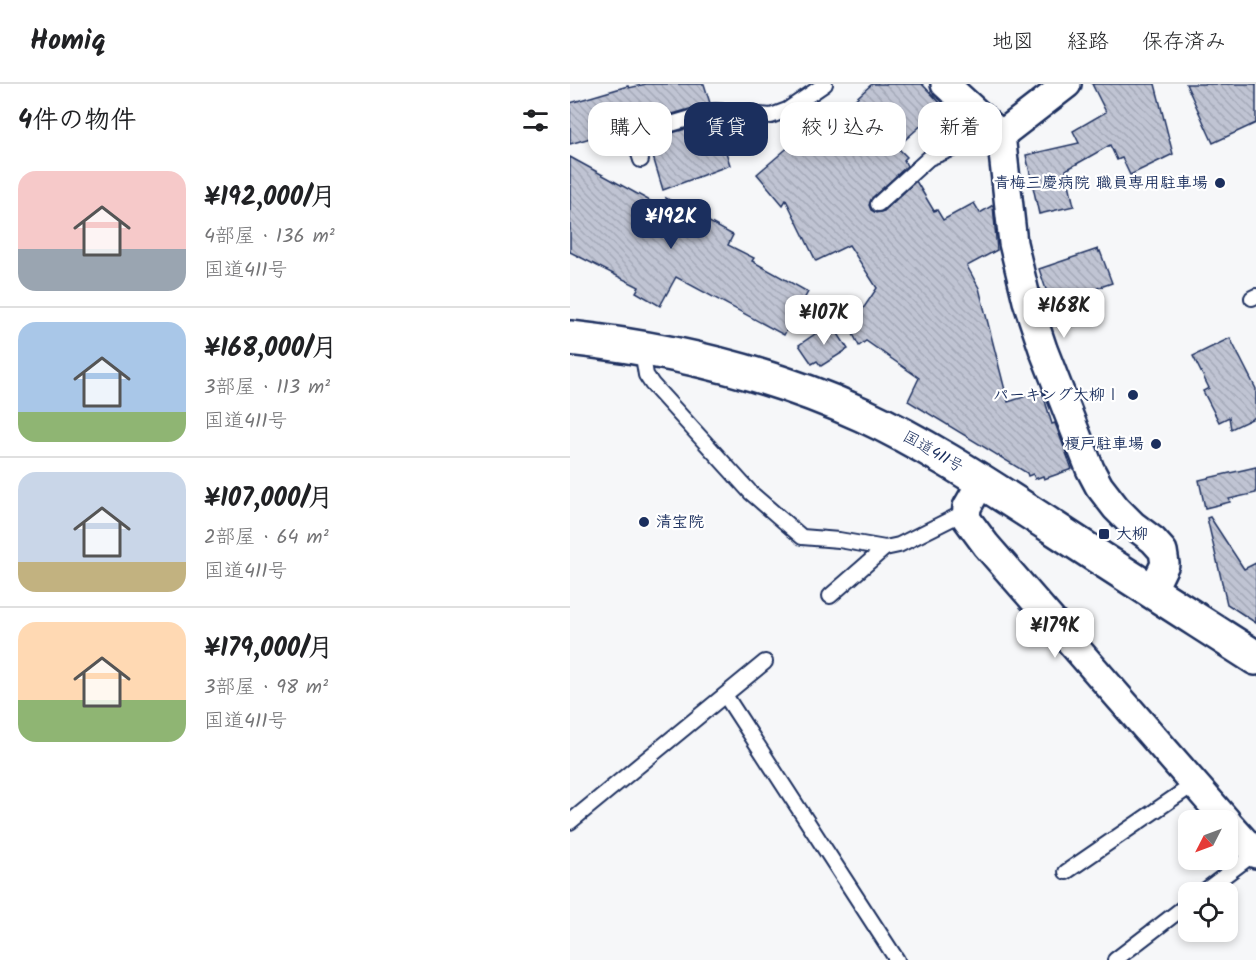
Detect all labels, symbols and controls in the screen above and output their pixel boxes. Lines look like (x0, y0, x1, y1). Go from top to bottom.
text: Homiq (30, 19, 106, 64)
text: 地図 (992, 26, 1034, 59)
text: 経路 (1067, 26, 1109, 59)
text: 保存済み (1142, 26, 1226, 59)
text: 4件の物件 (18, 100, 136, 142)
chip: 購入 (588, 102, 672, 156)
chip: 賃貸 (684, 102, 768, 156)
chip: 絞り込み (780, 102, 906, 156)
chip: 新着 (918, 102, 1002, 156)
icon: filters (519, 104, 552, 137)
place label: 青梅三慶病院 職員専用駐車場 (994, 171, 1208, 196)
marker: 青梅三慶病院 職員専用駐車場 (1213, 176, 1227, 190)
text: ¥192,000/月 (204, 177, 336, 219)
icon: home (66, 195, 138, 267)
pin: ¥192K (629, 199, 713, 250)
text: ¥192K (645, 202, 697, 234)
text: 4部屋 · 136 m² (204, 221, 335, 253)
text: 国道411号 (204, 255, 288, 287)
pin: ¥168K (1022, 288, 1106, 339)
text: ¥168K (1037, 291, 1091, 323)
pin: ¥107K (782, 295, 866, 346)
text: ¥107K (799, 298, 849, 330)
text: ¥168,000/月 (204, 328, 337, 370)
icon: home (66, 346, 138, 418)
text: 3部屋 · 113 m² (204, 372, 330, 404)
place label: パーキング大柳Ⅰ (993, 383, 1121, 408)
marker: パーキング大柳Ⅰ (1126, 388, 1140, 402)
text: 国道411号 (204, 406, 288, 438)
street label: 国道411号 (898, 424, 968, 480)
place label: 榎戸駐車場 (1064, 432, 1144, 457)
marker: 榎戸駐車場 (1149, 437, 1163, 451)
text: ¥107,000/月 (204, 478, 334, 520)
icon: home (66, 496, 138, 568)
place label: 清宝院 (656, 510, 704, 535)
marker: 清宝院 (637, 515, 651, 529)
text: 2部屋 · 64 m² (204, 522, 329, 554)
place label: 大柳 (1116, 522, 1148, 547)
marker: 大柳 (1097, 527, 1111, 541)
text: 国道411号 (204, 556, 288, 588)
pin: ¥179K (1013, 608, 1097, 659)
text: ¥179K (1030, 611, 1080, 643)
text: ¥179,000/月 (204, 628, 333, 670)
icon: home (66, 646, 138, 718)
text: 3部屋 · 98 m² (204, 672, 328, 704)
text: 国道411号 (204, 706, 288, 738)
north arrow (1178, 810, 1238, 870)
map controls (1178, 810, 1238, 942)
button: locate (1178, 882, 1238, 942)

